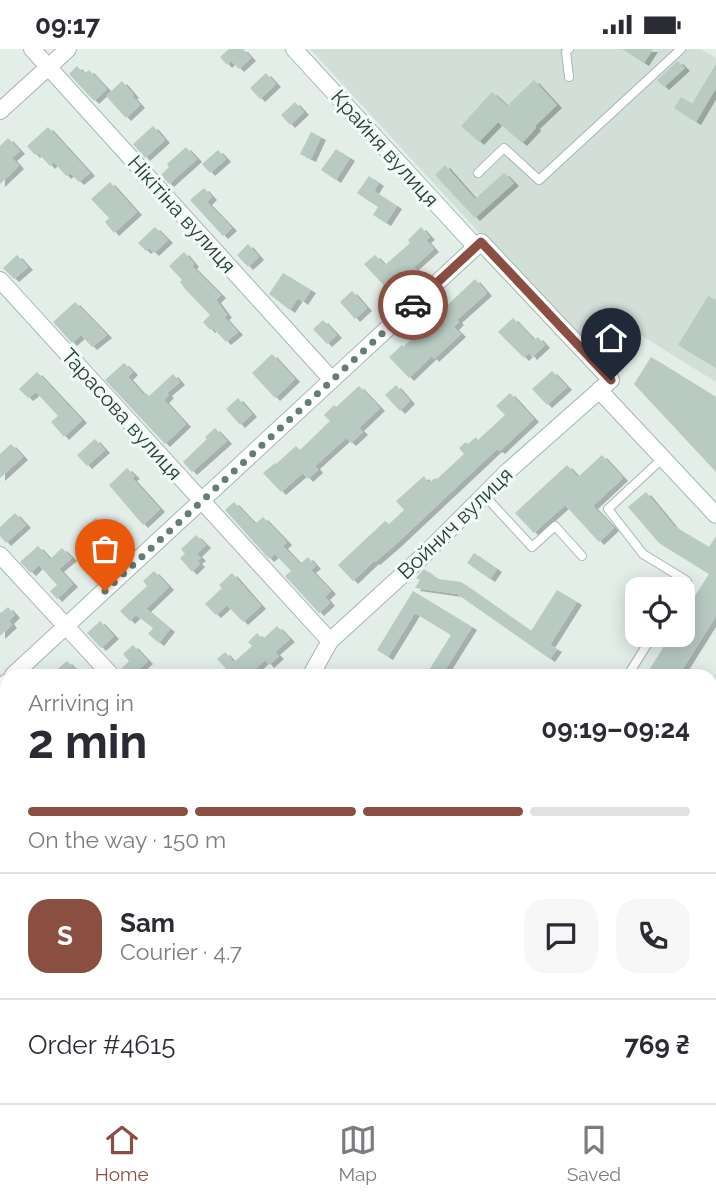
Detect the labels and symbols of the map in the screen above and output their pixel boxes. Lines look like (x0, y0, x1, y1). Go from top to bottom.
street label: Крайня вулиця (326, 84, 444, 212)
street label: Нікітіна вулиця (123, 150, 241, 278)
courier (378, 270, 448, 340)
pin (581, 308, 641, 380)
street label: Тарасова вулиця (56, 343, 188, 485)
street label: Войнич вулиця (392, 462, 518, 584)
pin (75, 519, 135, 591)

